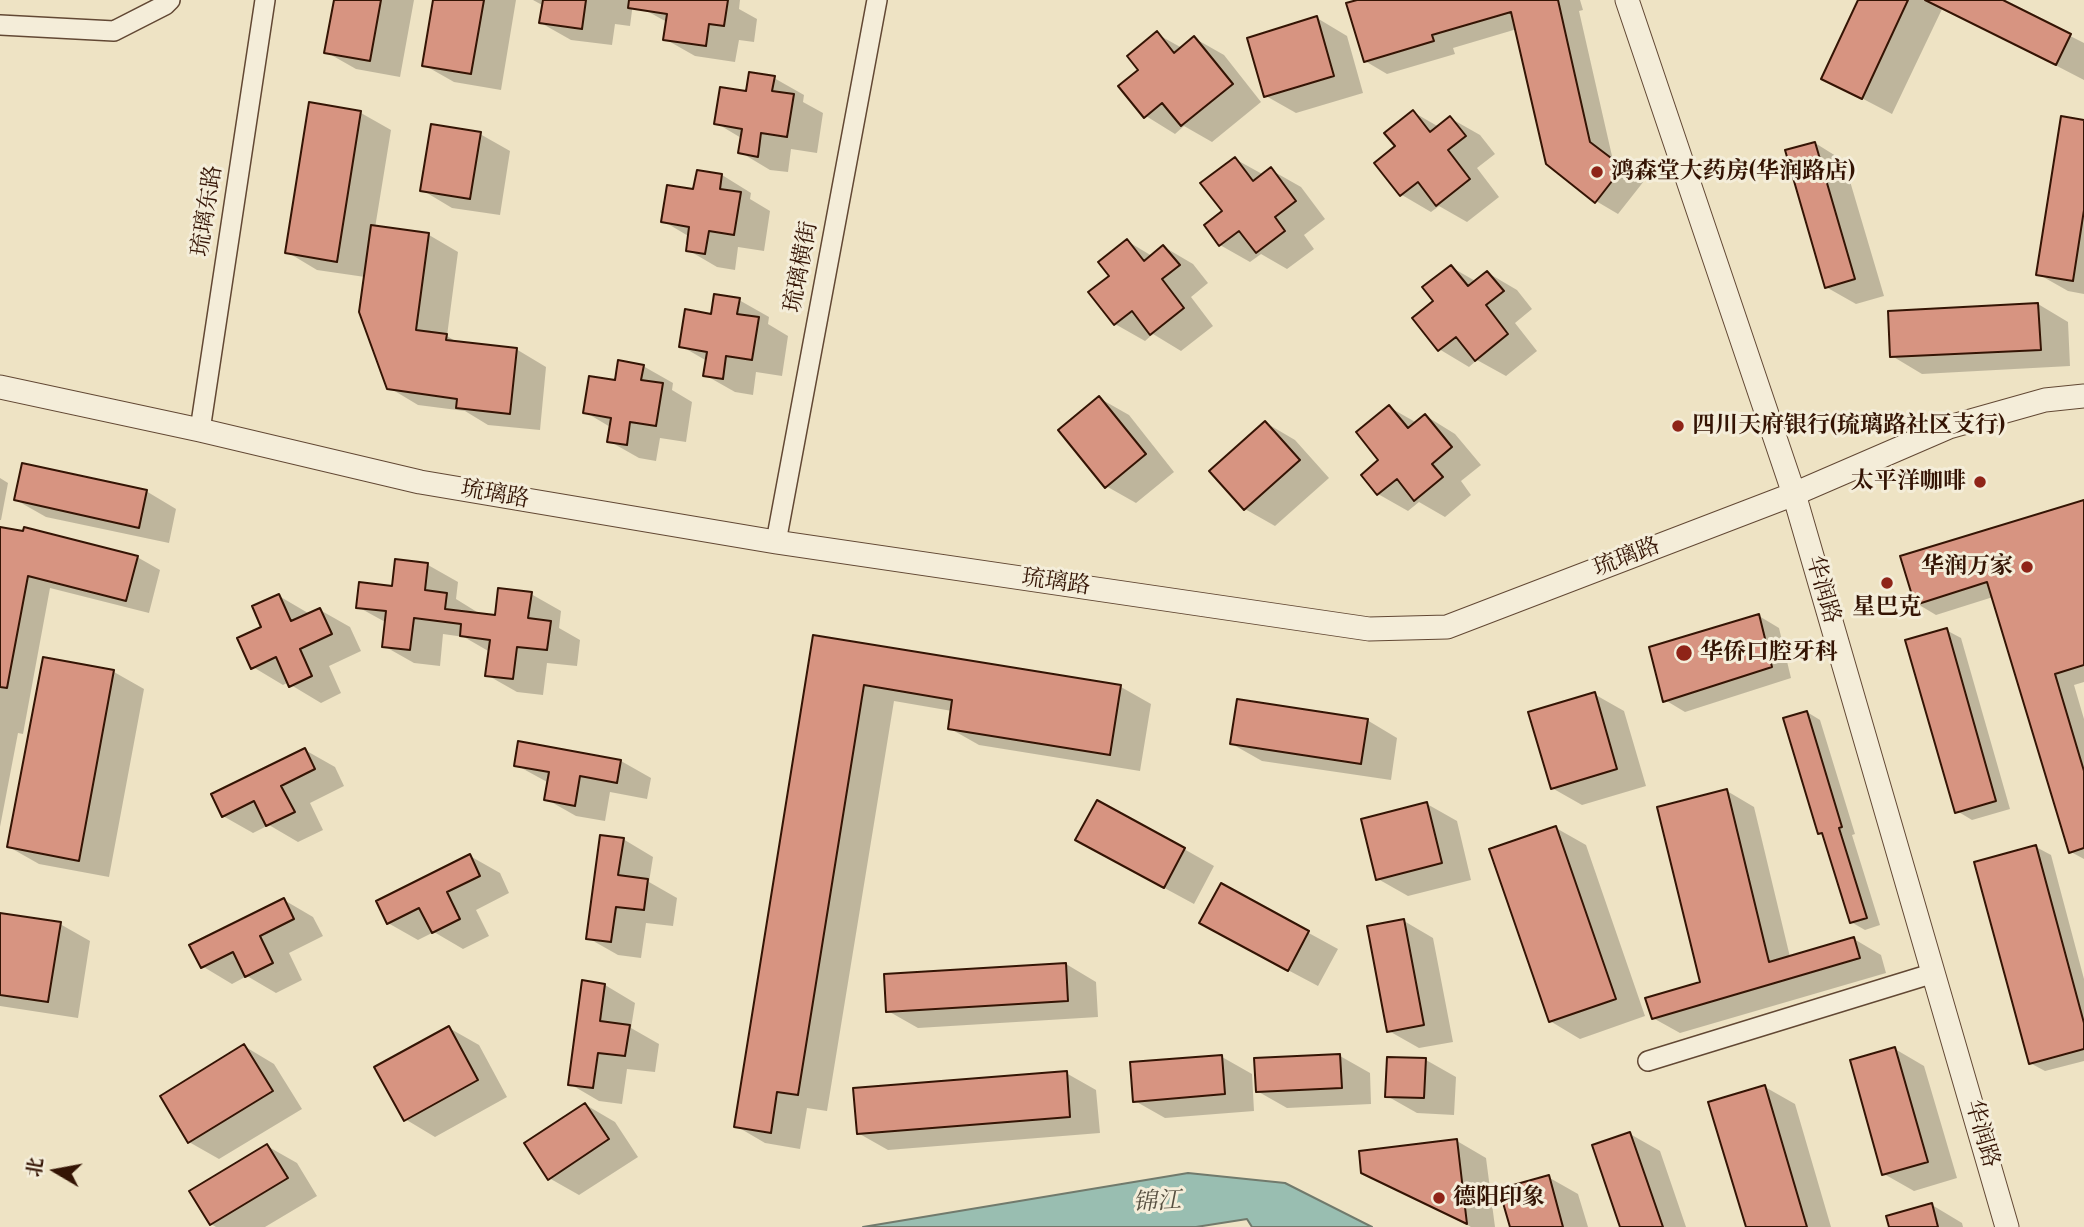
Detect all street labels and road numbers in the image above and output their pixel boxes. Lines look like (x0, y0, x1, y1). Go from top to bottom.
street label: 琉璃东路 (187, 163, 229, 259)
street label: 琉璃横街 (780, 219, 824, 315)
street label: 琉璃路 (459, 475, 531, 515)
street label: 琉璃路 (1590, 533, 1664, 583)
street label: 华润路 (1799, 553, 1845, 627)
street label: 琉璃路 (1020, 565, 1092, 601)
street label: 华润路 (1958, 1097, 2004, 1171)

